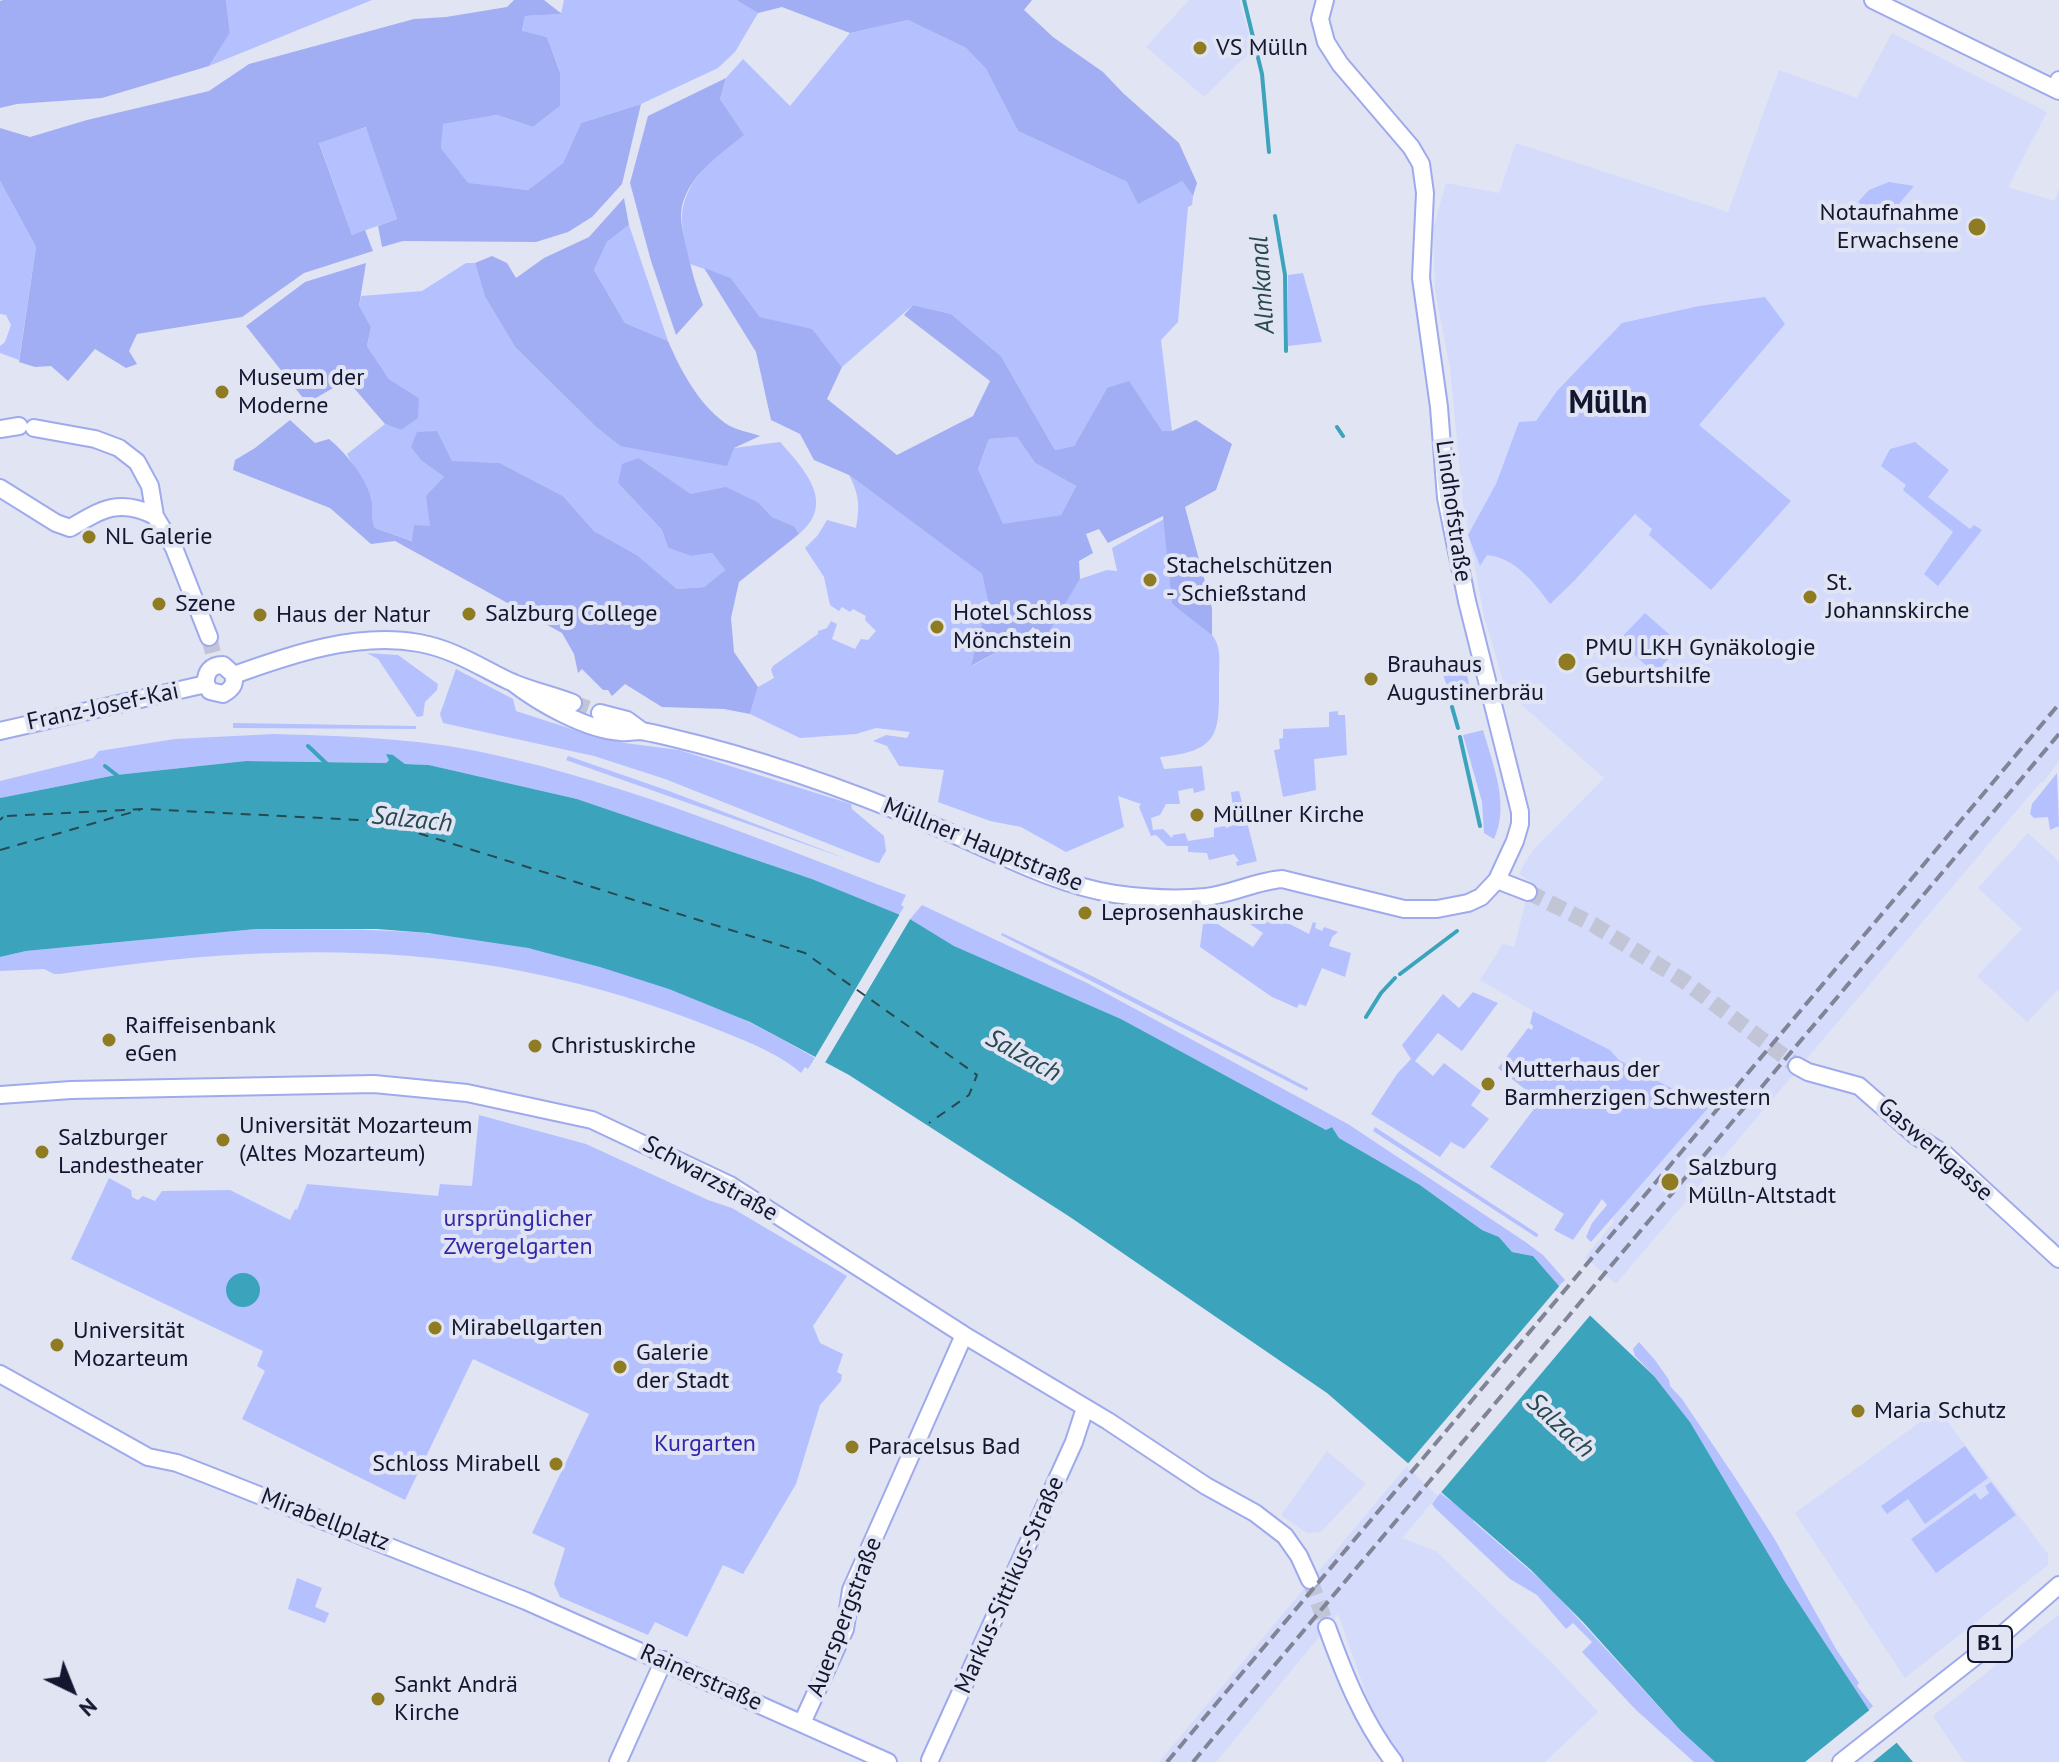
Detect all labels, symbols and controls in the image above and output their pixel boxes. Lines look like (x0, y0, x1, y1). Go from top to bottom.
place label: VS Mülln (1216, 34, 1308, 62)
marker: VS Mülln (1191, 39, 1209, 57)
place label: Notaufnahme Erwachsene (1820, 199, 1959, 255)
marker: Notaufnahme Erwachsene (1966, 216, 1988, 238)
water label: Almkanal (1244, 235, 1282, 335)
place label: Museum der Moderne (238, 364, 364, 420)
marker: Museum der Moderne (213, 383, 231, 401)
district label: Mülln (1568, 385, 1648, 423)
street label: Lindhofstraße (1429, 438, 1477, 584)
place label: NL Galerie (105, 523, 213, 551)
marker: NL Galerie (80, 528, 98, 546)
place label: Stachelschützen - Schießstand (1166, 552, 1333, 608)
place label: St. Johannskirche (1826, 569, 1969, 625)
marker: Stachelschützen - Schießstand (1141, 571, 1159, 589)
marker: St. Johannskirche (1801, 588, 1819, 606)
place label: Szene (175, 590, 236, 618)
marker: Szene (150, 595, 168, 613)
place label: Hotel Schloss Mönchstein (953, 599, 1092, 655)
place label: Salzburg College (485, 600, 657, 628)
place label: Haus der Natur (276, 601, 430, 629)
marker: Salzburg College (460, 605, 478, 623)
marker: Haus der Natur (251, 606, 269, 624)
marker: Hotel Schloss Mönchstein (928, 618, 946, 636)
place label: PMU LKH Gynäkologie Geburtshilfe (1585, 634, 1815, 690)
place label: Brauhaus Augustinerbräu (1387, 651, 1544, 707)
marker: PMU LKH Gynäkologie Geburtshilfe (1556, 651, 1578, 673)
marker: Brauhaus Augustinerbräu (1362, 670, 1380, 688)
street label: Franz-Josef-Kai (24, 677, 182, 737)
street label: Müllner Hauptstraße (879, 792, 1087, 898)
water label: Salzach (370, 800, 454, 840)
place label: Müllner Kirche (1213, 801, 1364, 829)
marker: Müllner Kirche (1188, 806, 1206, 824)
place label: Leprosenhauskirche (1101, 899, 1304, 927)
marker: Leprosenhauskirche (1076, 904, 1094, 922)
place label: Raiffeisenbank eGen (125, 1012, 276, 1068)
water label: Salzach (980, 1023, 1066, 1089)
marker: Raiffeisenbank eGen (100, 1031, 118, 1049)
place label: Christuskirche (551, 1032, 696, 1060)
marker: Christuskirche (526, 1037, 544, 1055)
place label: Mutterhaus der Barmherzigen Schwestern (1504, 1056, 1771, 1112)
marker: Mutterhaus der Barmherzigen Schwestern (1479, 1075, 1497, 1093)
street label: Gaswerkgasse (1872, 1092, 1998, 1208)
place label: Universität Mozarteum (Altes Mozarteum) (239, 1112, 472, 1168)
place label: Salzburger Landestheater (58, 1124, 204, 1180)
street label: Schwarzstraße (637, 1130, 783, 1228)
marker: Universität Mozarteum (Altes Mozarteum) (214, 1131, 232, 1149)
marker: Salzburger Landestheater (33, 1143, 51, 1161)
place label: Salzburg Mülln-Altstadt (1688, 1154, 1836, 1210)
marker: Salzburg Mülln-Altstadt (1659, 1171, 1681, 1193)
park label: ursprünglicher Zwergelgarten (443, 1205, 593, 1261)
place label: Mirabellgarten (451, 1314, 603, 1342)
place label: Universität Mozarteum (73, 1317, 188, 1373)
marker: Mirabellgarten (426, 1319, 444, 1337)
marker: Universität Mozarteum (48, 1336, 66, 1354)
place label: Galerie der Stadt (636, 1339, 730, 1395)
marker: Galerie der Stadt (611, 1358, 629, 1376)
water label: Salzach (1520, 1387, 1600, 1465)
place label: Maria Schutz (1874, 1397, 2006, 1425)
marker: Maria Schutz (1849, 1402, 1867, 1420)
park label: Kurgarten (654, 1430, 756, 1458)
place label: Paracelsus Bad (868, 1433, 1020, 1461)
marker: Paracelsus Bad (843, 1438, 861, 1456)
place label: Schloss Mirabell (372, 1450, 540, 1478)
marker: Schloss Mirabell (547, 1455, 565, 1473)
street label: Markus-Sittikus-Straße (949, 1472, 1071, 1698)
street label: Mirabellplatz (257, 1482, 393, 1558)
street label: Auerspergstraße (801, 1533, 889, 1701)
road number: B1 (1968, 1626, 2012, 1662)
street label: Rainerstraße (636, 1638, 766, 1718)
north arrow (32, 1650, 112, 1730)
place label: Sankt Andrä Kirche (394, 1671, 518, 1727)
marker: Sankt Andrä Kirche (369, 1690, 387, 1708)
text: N (74, 1692, 103, 1723)

